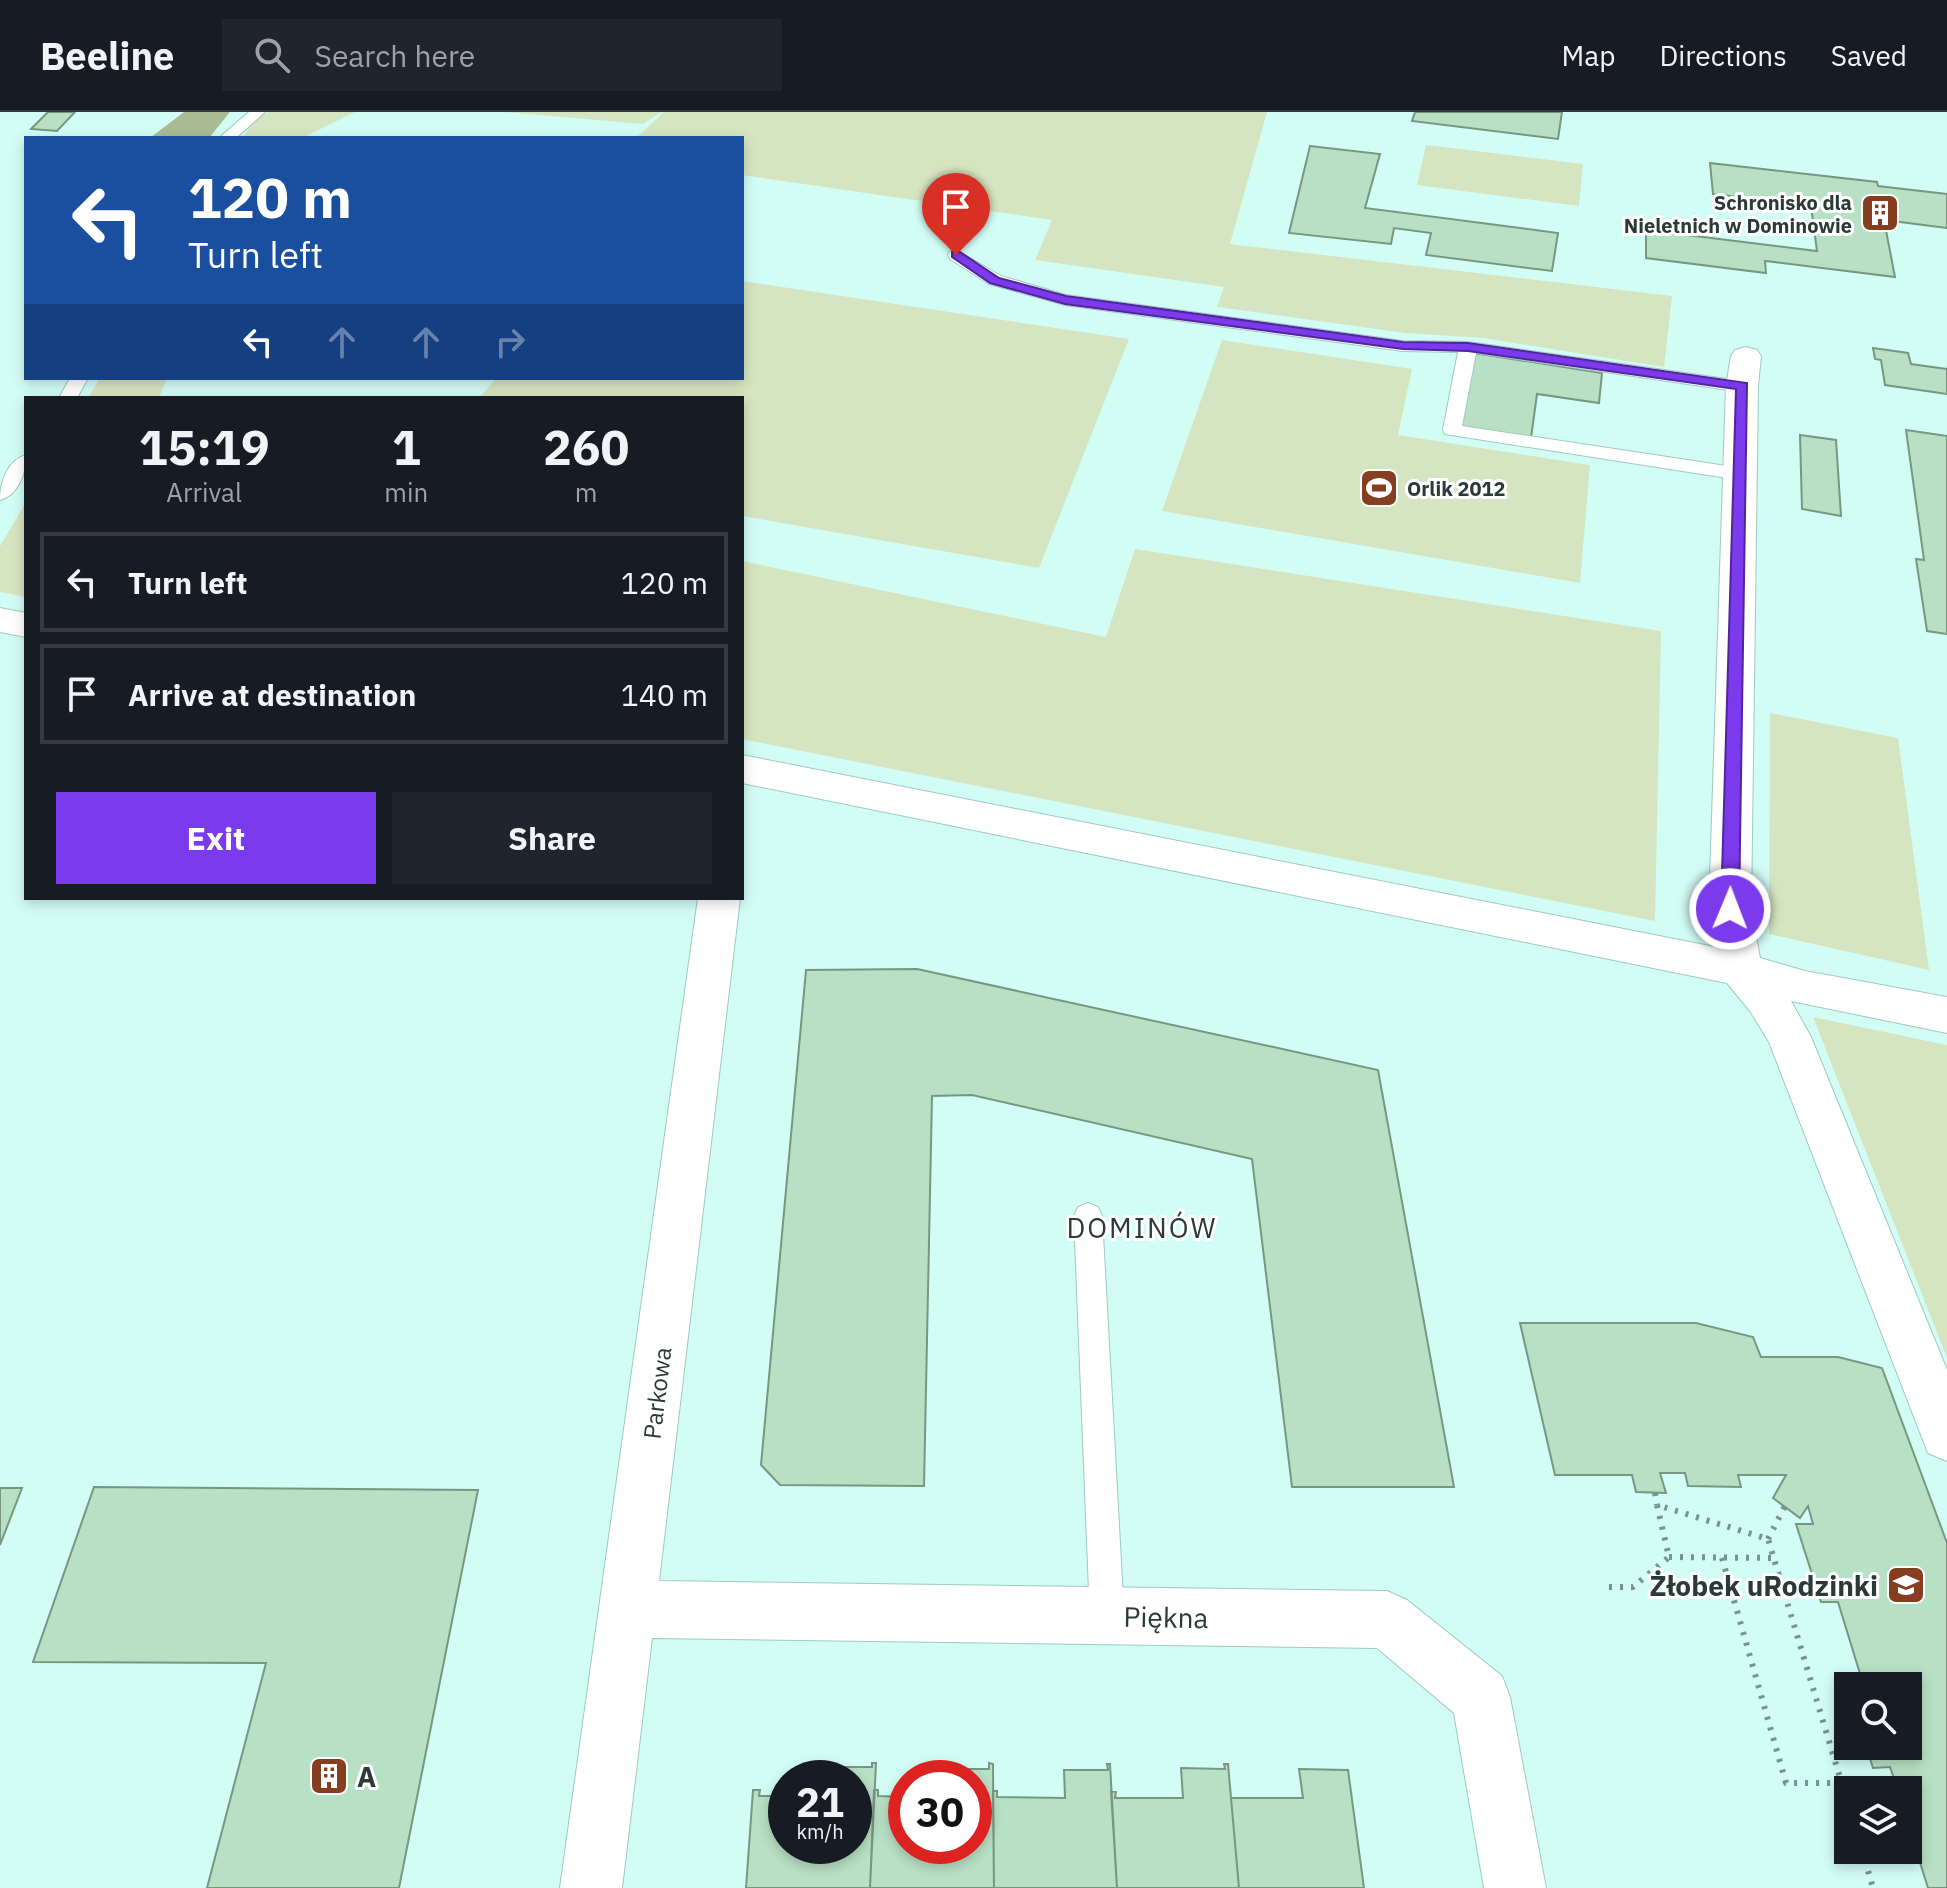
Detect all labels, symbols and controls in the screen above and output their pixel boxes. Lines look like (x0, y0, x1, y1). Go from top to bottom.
search box (222, 19, 782, 91)
text: Beeline (40, 31, 174, 80)
icon: search (250, 33, 294, 77)
text: Search here (314, 36, 475, 75)
text: Map (1561, 37, 1615, 74)
text: Directions (1659, 37, 1787, 74)
text: Saved (1831, 37, 1907, 74)
text: 120 m (188, 161, 352, 233)
icon: left (56, 168, 160, 272)
pin (922, 173, 990, 255)
icon: arrive (934, 185, 978, 229)
place label: Schronisko dla Nieletnich w Dominowie (1624, 189, 1852, 239)
building icon: Schronisko dla Nieletnich w Dominowie (1859, 192, 1901, 234)
text: Turn left (188, 231, 323, 278)
icon: left (236, 320, 280, 364)
icon: ahead (320, 320, 364, 364)
icon: ahead (404, 320, 448, 364)
icon: right (488, 320, 532, 364)
text: 15:19 (139, 416, 270, 478)
text: 1 (392, 416, 421, 478)
text: 260 (543, 416, 629, 478)
sports icon: Orlik 2012 (1358, 467, 1400, 509)
text: Arrival (166, 475, 242, 509)
text: min (384, 475, 428, 509)
text: m (575, 475, 597, 509)
place label: Orlik 2012 (1407, 475, 1505, 502)
icon: left (60, 560, 104, 604)
text: Turn left (128, 563, 247, 602)
text: 120 m (621, 563, 708, 602)
icon: arrive (60, 672, 104, 716)
text: Arrive at destination (128, 675, 416, 714)
text: 140 m (621, 675, 708, 714)
button: Exit (56, 792, 376, 884)
button: Share (392, 792, 712, 884)
position arrow (1688, 867, 1772, 951)
district label: DOMINÓW (1066, 1209, 1218, 1246)
street label: Parkowa (635, 1345, 679, 1441)
school or university icon: Żłobek uRodzinki (1885, 1564, 1927, 1606)
place label: Żłobek uRodzinki (1650, 1567, 1878, 1604)
street label: Piękna (1123, 1598, 1209, 1636)
map controls (1834, 1672, 1922, 1864)
button: search (1834, 1672, 1922, 1760)
building icon: A (308, 1755, 350, 1797)
place label: A (357, 1758, 376, 1795)
speed limit sign: 30 (888, 1760, 992, 1864)
text: 21 (796, 1776, 844, 1828)
button: layers (1834, 1776, 1922, 1864)
text: km/h (796, 1818, 844, 1845)

